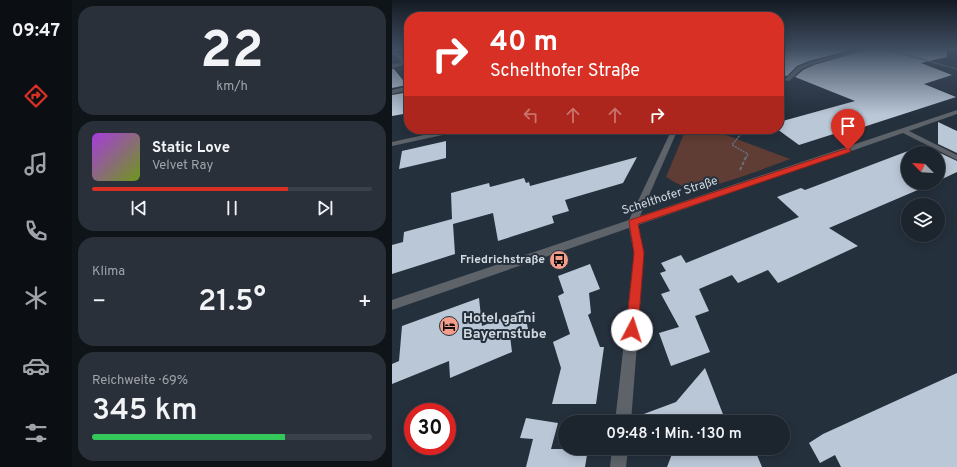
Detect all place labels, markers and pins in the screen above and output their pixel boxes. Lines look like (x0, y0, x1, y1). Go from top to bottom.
pin (831, 109, 865, 150)
bus stop icon: Friedrichstraße (548, 249, 570, 271)
place label: Friedrichstraße (460, 252, 545, 268)
place label: Hotel garni Bayernstube (463, 310, 547, 343)
hotel icon: Hotel garni Bayernstube (438, 315, 460, 337)

